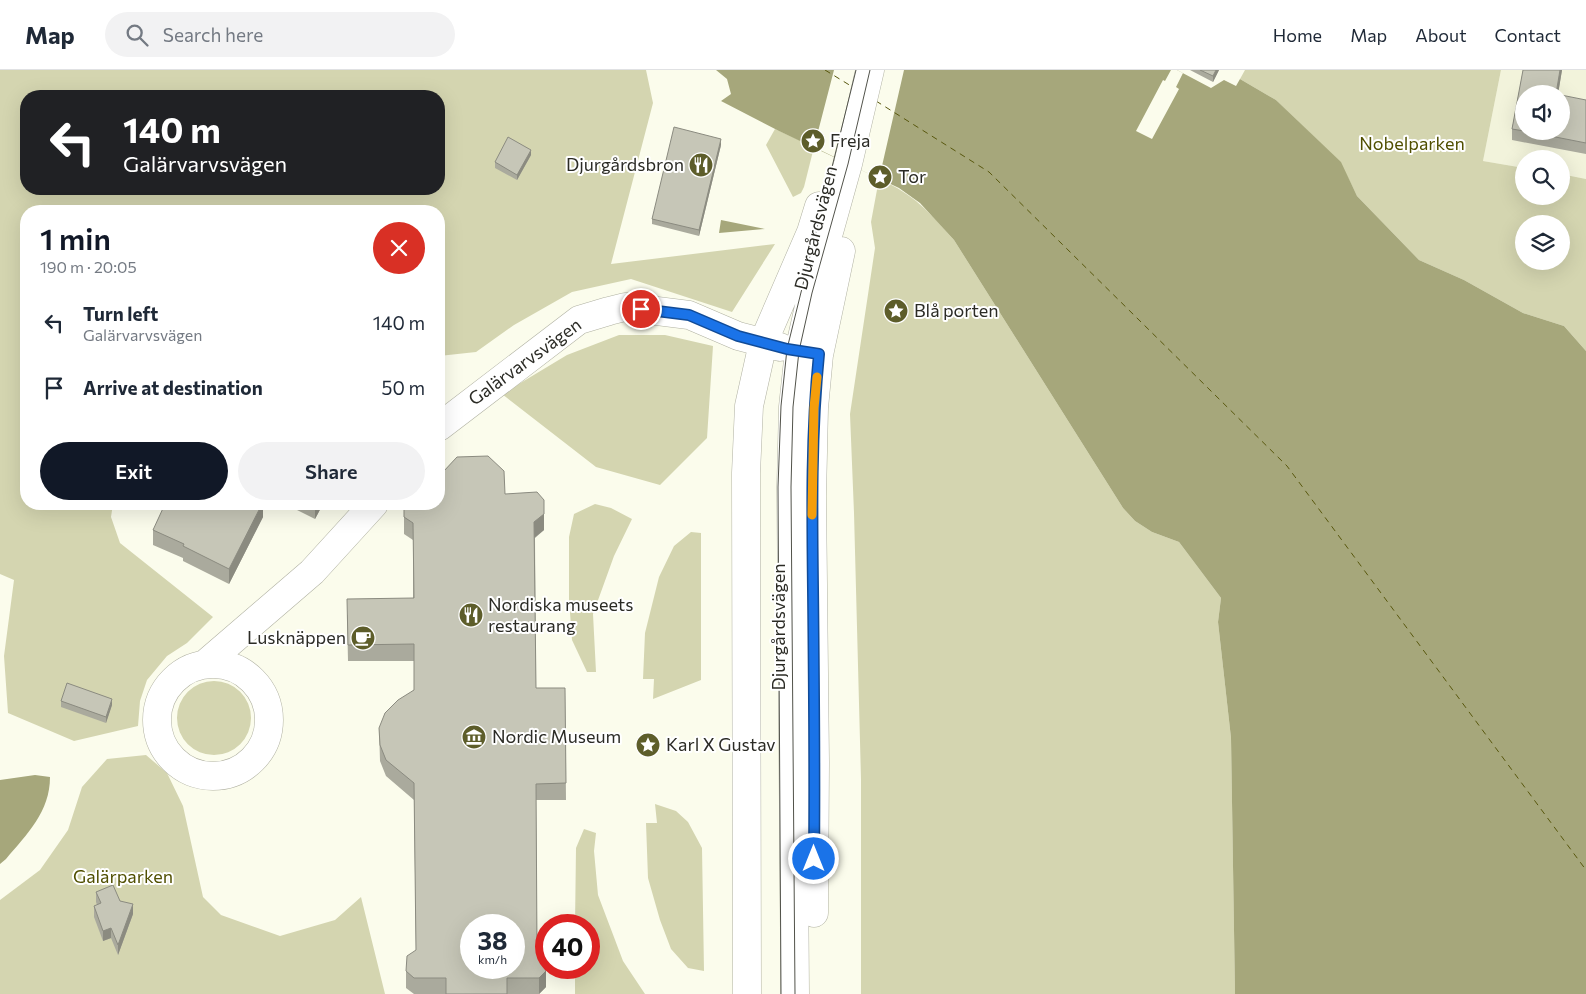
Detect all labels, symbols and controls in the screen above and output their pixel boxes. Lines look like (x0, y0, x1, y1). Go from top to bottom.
search box (105, 12, 455, 57)
text: Map (25, 20, 75, 49)
icon: search (123, 21, 151, 49)
text: Search here (163, 23, 263, 46)
text: Home (1273, 24, 1322, 46)
text: Map (1350, 24, 1387, 46)
text: About (1415, 24, 1467, 46)
text: Contact (1495, 24, 1561, 46)
map controls (1515, 85, 1570, 270)
button: sound (1515, 85, 1570, 140)
text: 140 m (123, 107, 221, 150)
icon: left (40, 110, 105, 175)
place icon: Freja (800, 128, 826, 154)
place label: Freja (830, 129, 870, 151)
park label: Nobelparken (1359, 132, 1465, 154)
text: Galärvarvsvägen (123, 150, 287, 177)
button: search (1515, 150, 1570, 205)
restaurant icon: Djurgårdsbron (688, 152, 714, 178)
place label: Djurgårdsbron (566, 153, 684, 175)
street label: Djurgårdsvägen (789, 163, 841, 292)
place icon: Tor (867, 164, 893, 190)
place label: Tor (898, 165, 926, 187)
button: layers (1515, 215, 1570, 270)
text: 1 min (40, 219, 111, 256)
button: close (373, 222, 425, 274)
text: 190 m · 20:05 (40, 257, 137, 276)
pin (620, 288, 662, 330)
icon: arrive (627, 295, 655, 323)
place icon: Blå porten (883, 298, 909, 324)
place label: Blå porten (914, 299, 999, 321)
text: Turn left (83, 302, 158, 325)
icon: left (40, 309, 68, 337)
text: 140 m (373, 311, 425, 334)
street label: Galärvarvsvägen (464, 313, 585, 410)
text: Galärvarvsvägen (83, 325, 202, 344)
icon: arrive (40, 374, 68, 402)
text: Arrive at destination (83, 376, 263, 399)
text: 50 m (381, 376, 425, 399)
button: Exit (40, 442, 228, 500)
button: Share (238, 442, 425, 500)
street label: Djurgårdsvägen (767, 563, 789, 691)
place label: Nordiska museets restaurang (488, 593, 633, 636)
restaurant icon: Nordiska museets restaurang (458, 602, 484, 628)
cafe icon: Lusknäppen (350, 625, 376, 651)
place label: Lusknäppen (247, 626, 346, 648)
museum icon: Nordic Museum (461, 724, 487, 750)
place label: Nordic Museum (492, 725, 621, 747)
place icon: Karl X Gustav (635, 732, 661, 758)
place label: Karl X Gustav (666, 733, 776, 755)
position arrow (787, 832, 839, 884)
park label: Galärparken (73, 865, 173, 887)
speed limit sign: 40 (535, 914, 600, 979)
text: 38 (477, 925, 508, 955)
text: km/h (478, 952, 507, 966)

